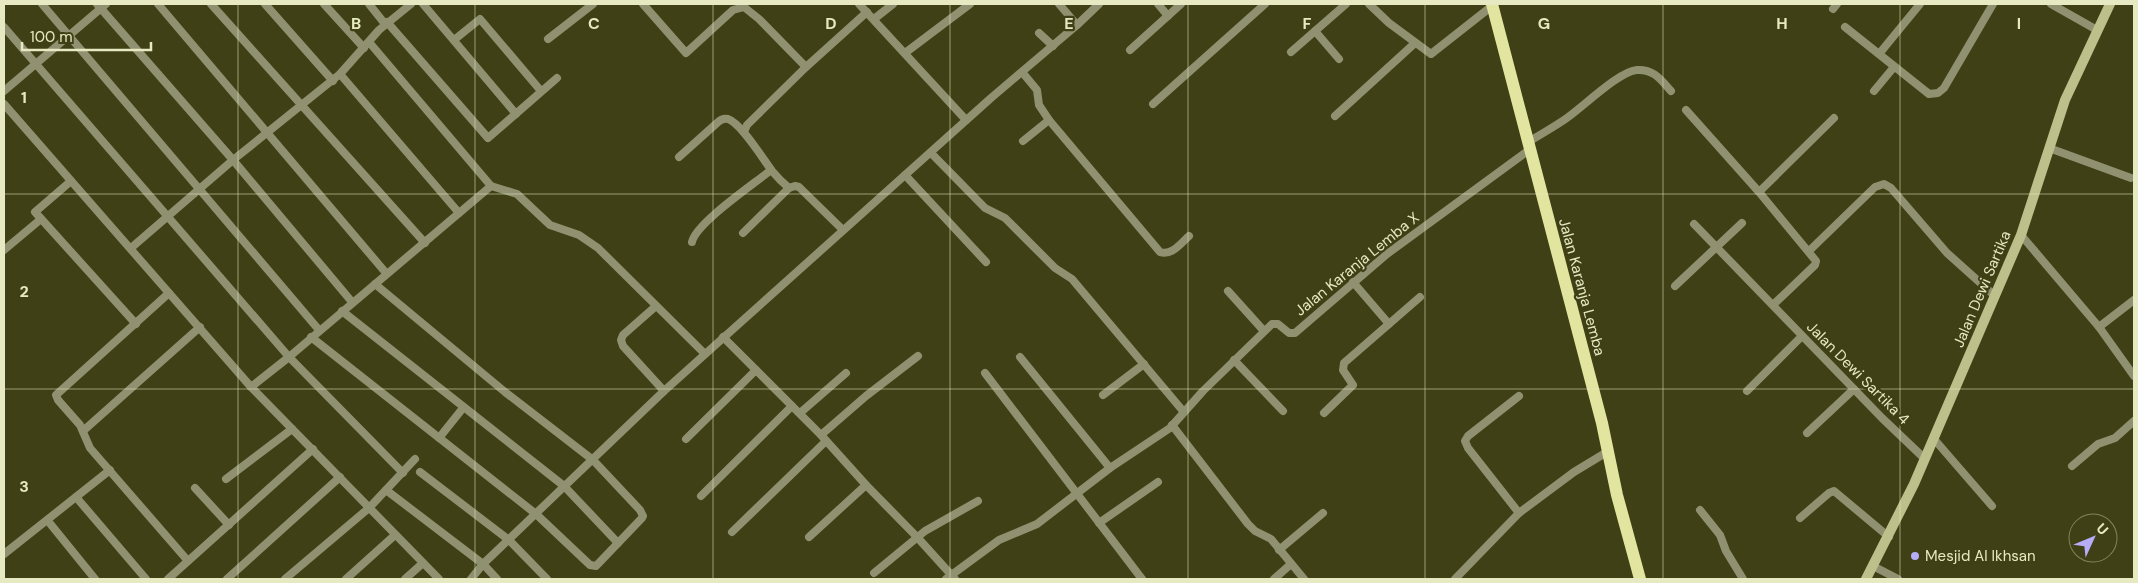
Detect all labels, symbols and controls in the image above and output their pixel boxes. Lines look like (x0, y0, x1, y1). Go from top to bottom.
text: B (351, 13, 361, 34)
text: C (588, 13, 600, 34)
text: D (825, 13, 837, 34)
text: E (1064, 13, 1074, 34)
text: F (1303, 13, 1312, 34)
text: G (1538, 13, 1550, 34)
text: H (1776, 13, 1788, 34)
text: I (2017, 13, 2021, 34)
scale bar (22, 20, 151, 52)
text: 100 m (30, 27, 73, 47)
text: 1 (21, 87, 27, 108)
street label: Jalan Karanja Lemba X (1291, 208, 1423, 320)
street label: Jalan Karanja Lemba (1554, 216, 1610, 358)
street label: Jalan Dewi Sartika (1948, 228, 2016, 350)
text: 2 (19, 281, 29, 302)
street label: Jalan Dewi Sartika 4 (1802, 317, 1914, 429)
text: 3 (19, 476, 29, 497)
north arrow (2068, 513, 2118, 563)
text: U (2093, 519, 2112, 539)
place label: Mesjid Al Ikhsan (1925, 546, 2036, 566)
marker: Mesjid Al Ikhsan (1909, 550, 1921, 562)

